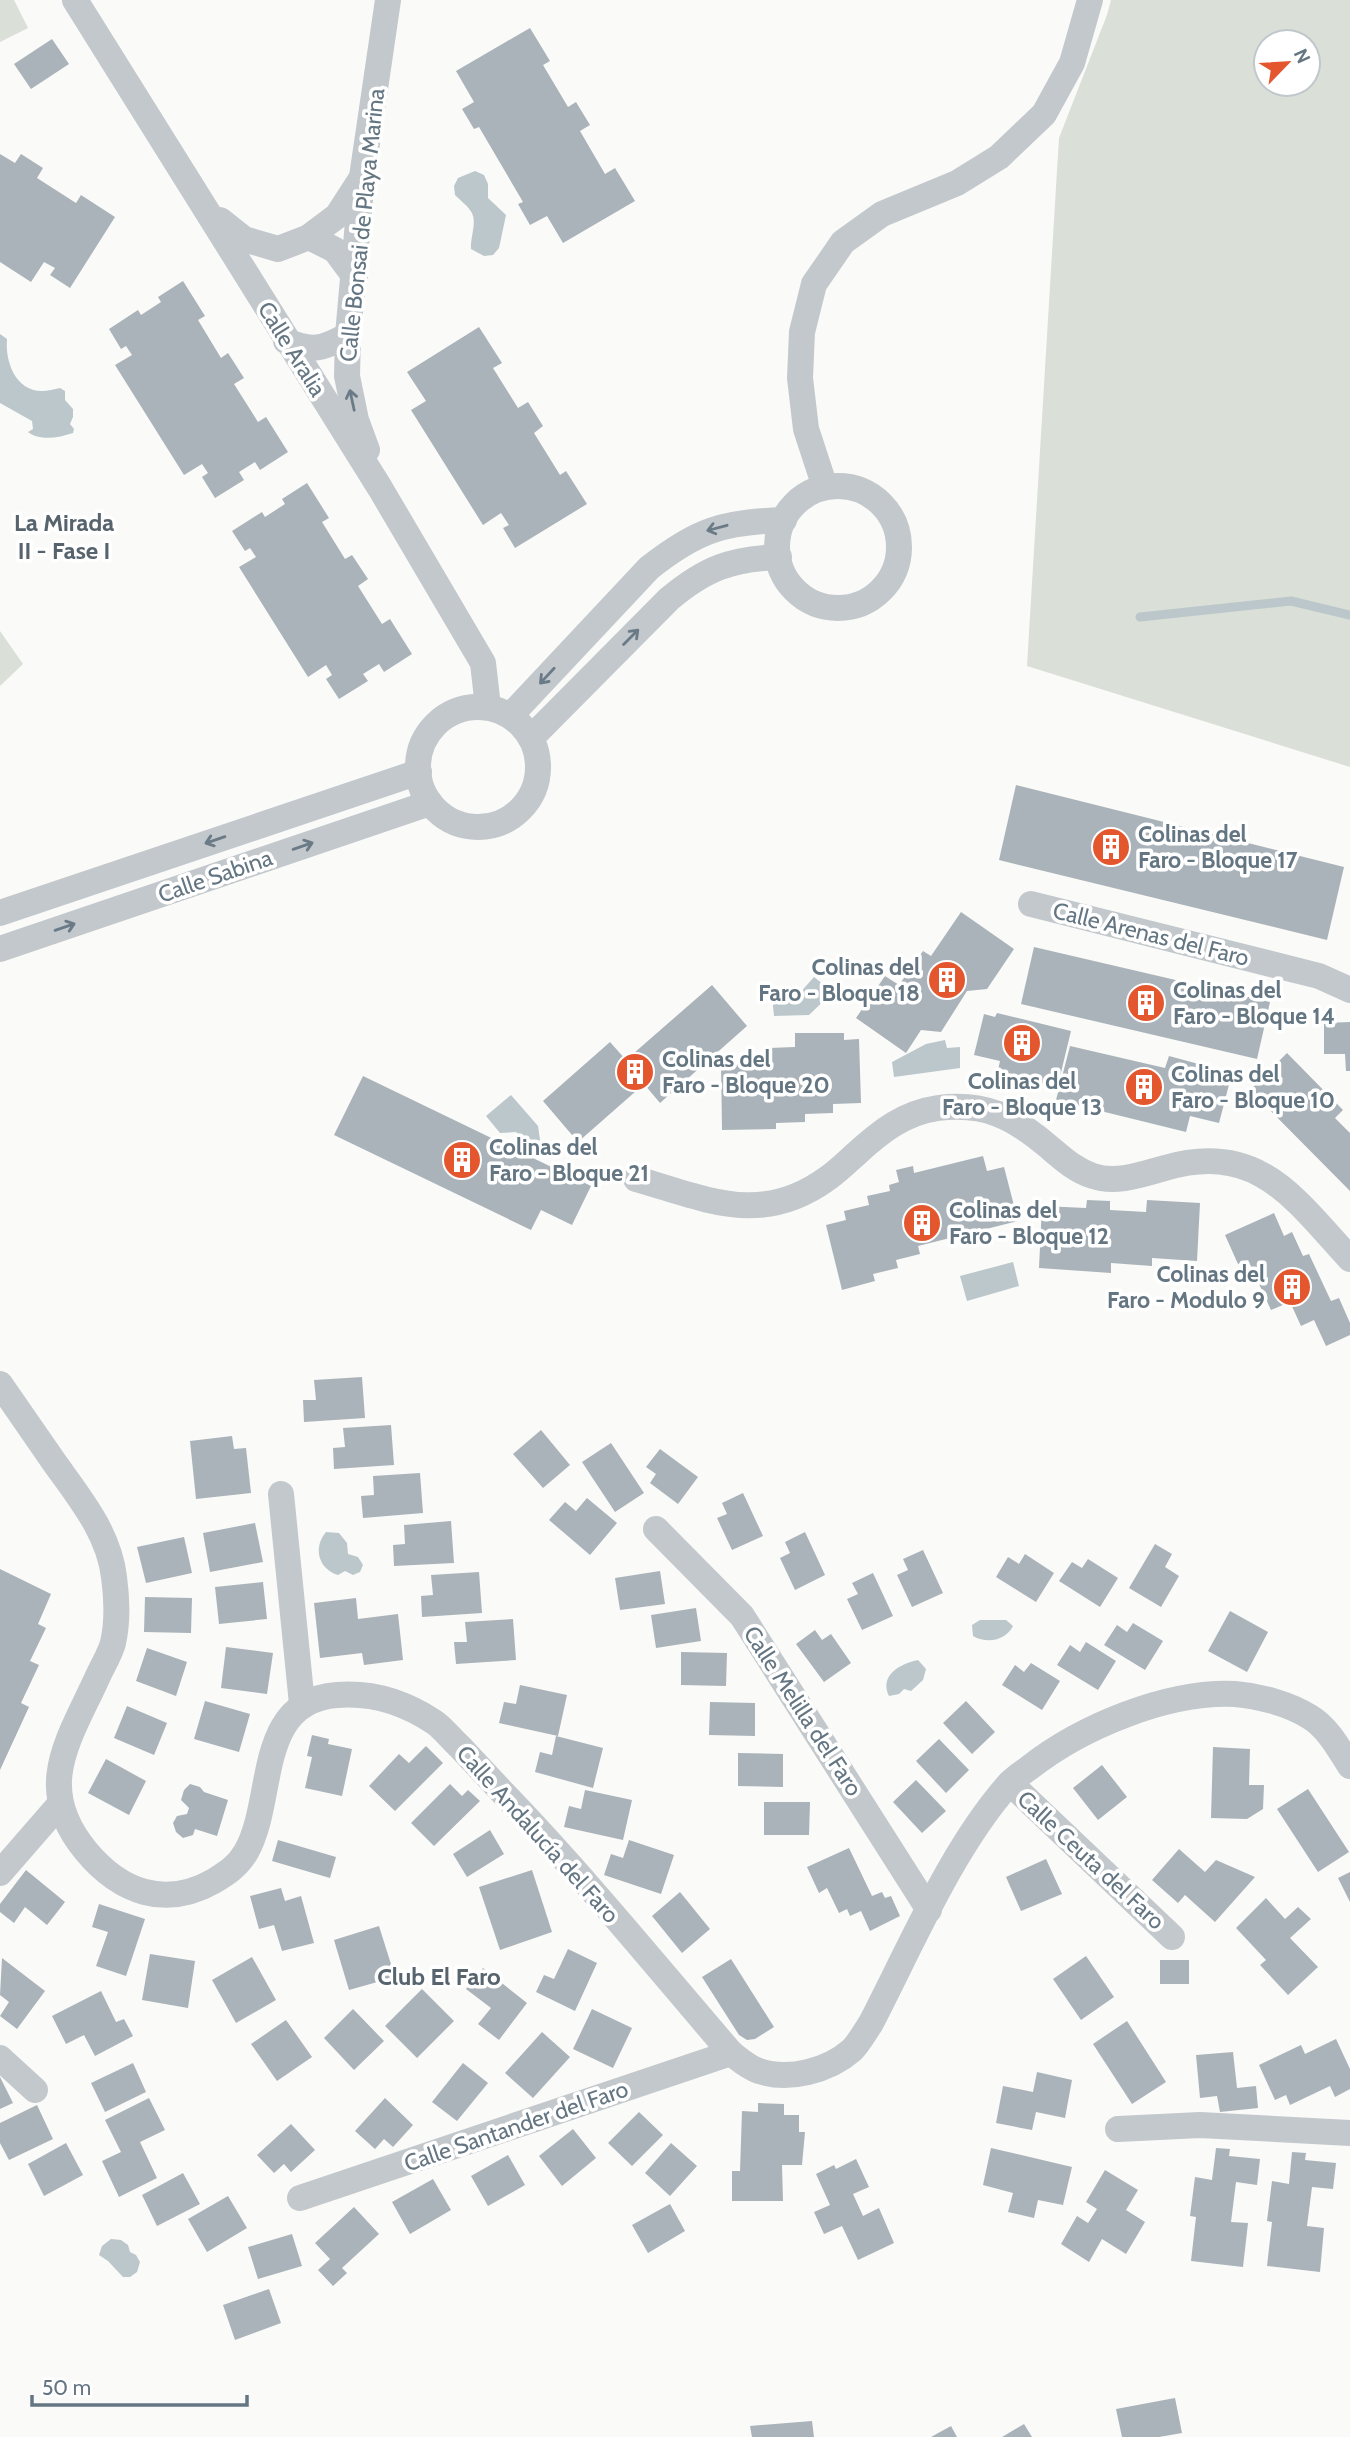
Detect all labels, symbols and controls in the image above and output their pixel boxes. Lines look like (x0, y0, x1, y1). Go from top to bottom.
north arrow (1252, 28, 1322, 98)
text: N (1289, 45, 1315, 67)
street label: Calle Bonsai de Playa Marina (334, 87, 390, 363)
street label: Calle Aralia (252, 296, 332, 402)
one-way arrow (345, 389, 359, 412)
district label: La Mirada II - Fase I (14, 508, 114, 565)
one-way arrow (706, 523, 728, 536)
one-way arrow (622, 629, 639, 646)
one-way arrow (539, 667, 556, 684)
place label: Colinas del Faro - Bloque 17 (1138, 820, 1298, 874)
building icon: Colinas del Faro - Bloque 17 (1090, 826, 1132, 868)
one-way arrow (204, 835, 226, 847)
one-way arrow (292, 839, 314, 851)
street label: Calle Sabina (154, 843, 276, 909)
street label: Calle Arenas del Faro (1050, 896, 1252, 972)
one-way arrow (53, 919, 75, 932)
place label: Colinas del Faro - Bloque 18 (758, 953, 920, 1007)
building icon: Colinas del Faro - Bloque 18 (926, 959, 968, 1001)
place label: Colinas del Faro - Bloque 14 (1173, 976, 1335, 1030)
building icon: Colinas del Faro - Bloque 14 (1125, 982, 1167, 1024)
building icon: Colinas del Faro - Bloque 13 (1001, 1022, 1043, 1064)
place label: Colinas del Faro - Bloque 20 (662, 1045, 830, 1099)
building icon: Colinas del Faro - Bloque 20 (614, 1051, 656, 1093)
place label: Colinas del Faro - Bloque 10 (1171, 1060, 1335, 1114)
building icon: Colinas del Faro - Bloque 10 (1123, 1066, 1165, 1108)
place label: Colinas del Faro - Bloque 13 (942, 1067, 1102, 1121)
place label: Colinas del Faro - Bloque 21 (489, 1133, 649, 1187)
building icon: Colinas del Faro - Bloque 21 (441, 1139, 483, 1181)
place label: Colinas del Faro - Bloque 12 (949, 1196, 1109, 1250)
building icon: Colinas del Faro - Bloque 12 (901, 1202, 943, 1244)
place label: Colinas del Faro - Modulo 9 (1107, 1260, 1265, 1314)
building icon: Colinas del Faro - Modulo 9 (1271, 1266, 1313, 1308)
street label: Calle Melilla del Faro (738, 1621, 868, 1801)
street label: Calle Andalucía del Faro (451, 1739, 625, 1929)
street label: Calle Ceuta del Faro (1012, 1785, 1170, 1935)
district label: Club El Faro (377, 1962, 501, 1991)
street label: Calle Santander del Faro (400, 2074, 632, 2178)
scale bar (32, 2364, 247, 2408)
text: 50 m (42, 2375, 91, 2400)

